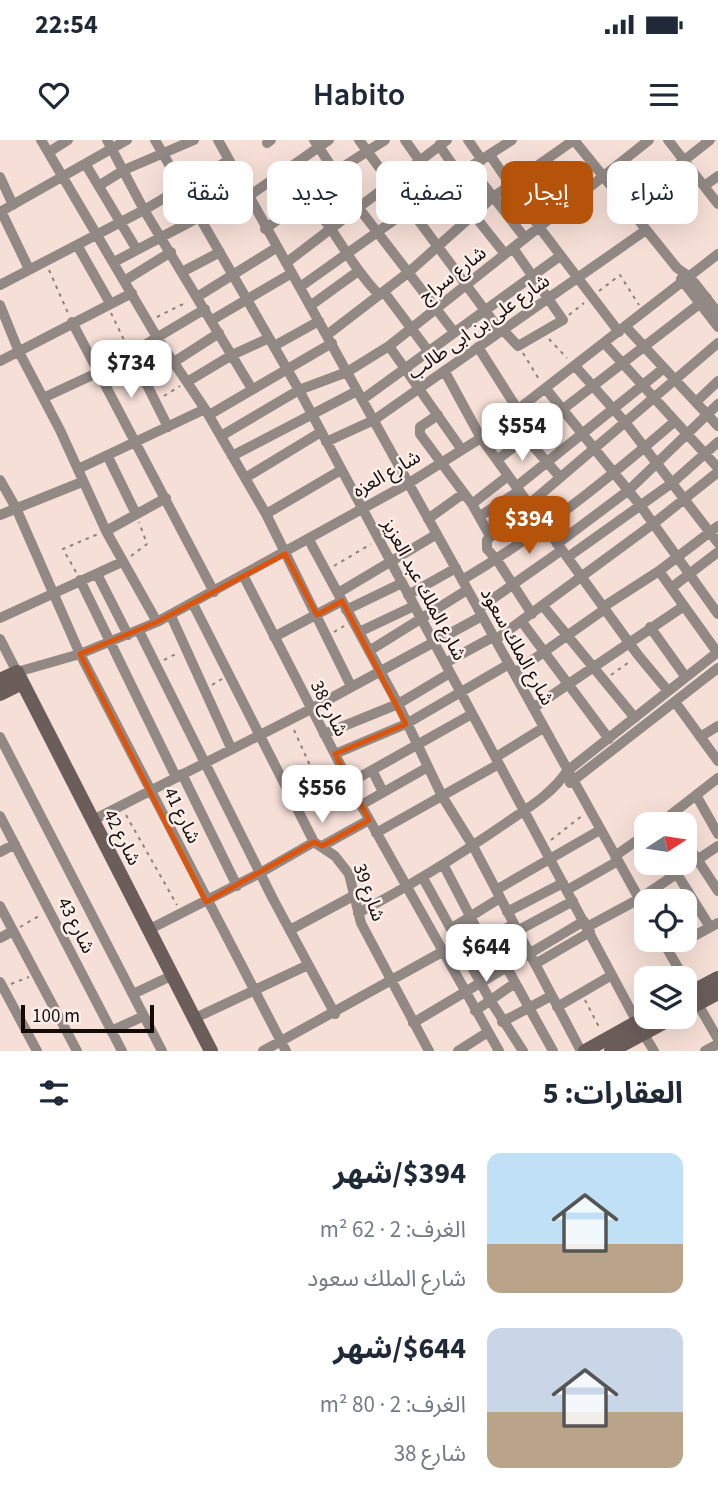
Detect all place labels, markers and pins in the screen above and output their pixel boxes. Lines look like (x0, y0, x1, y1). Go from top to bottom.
pin: $734 (90, 341, 172, 400)
pin: $554 (481, 404, 563, 463)
pin: $394 (488, 496, 570, 556)
pin: $556 (281, 766, 363, 825)
pin: $644 (445, 924, 527, 984)

